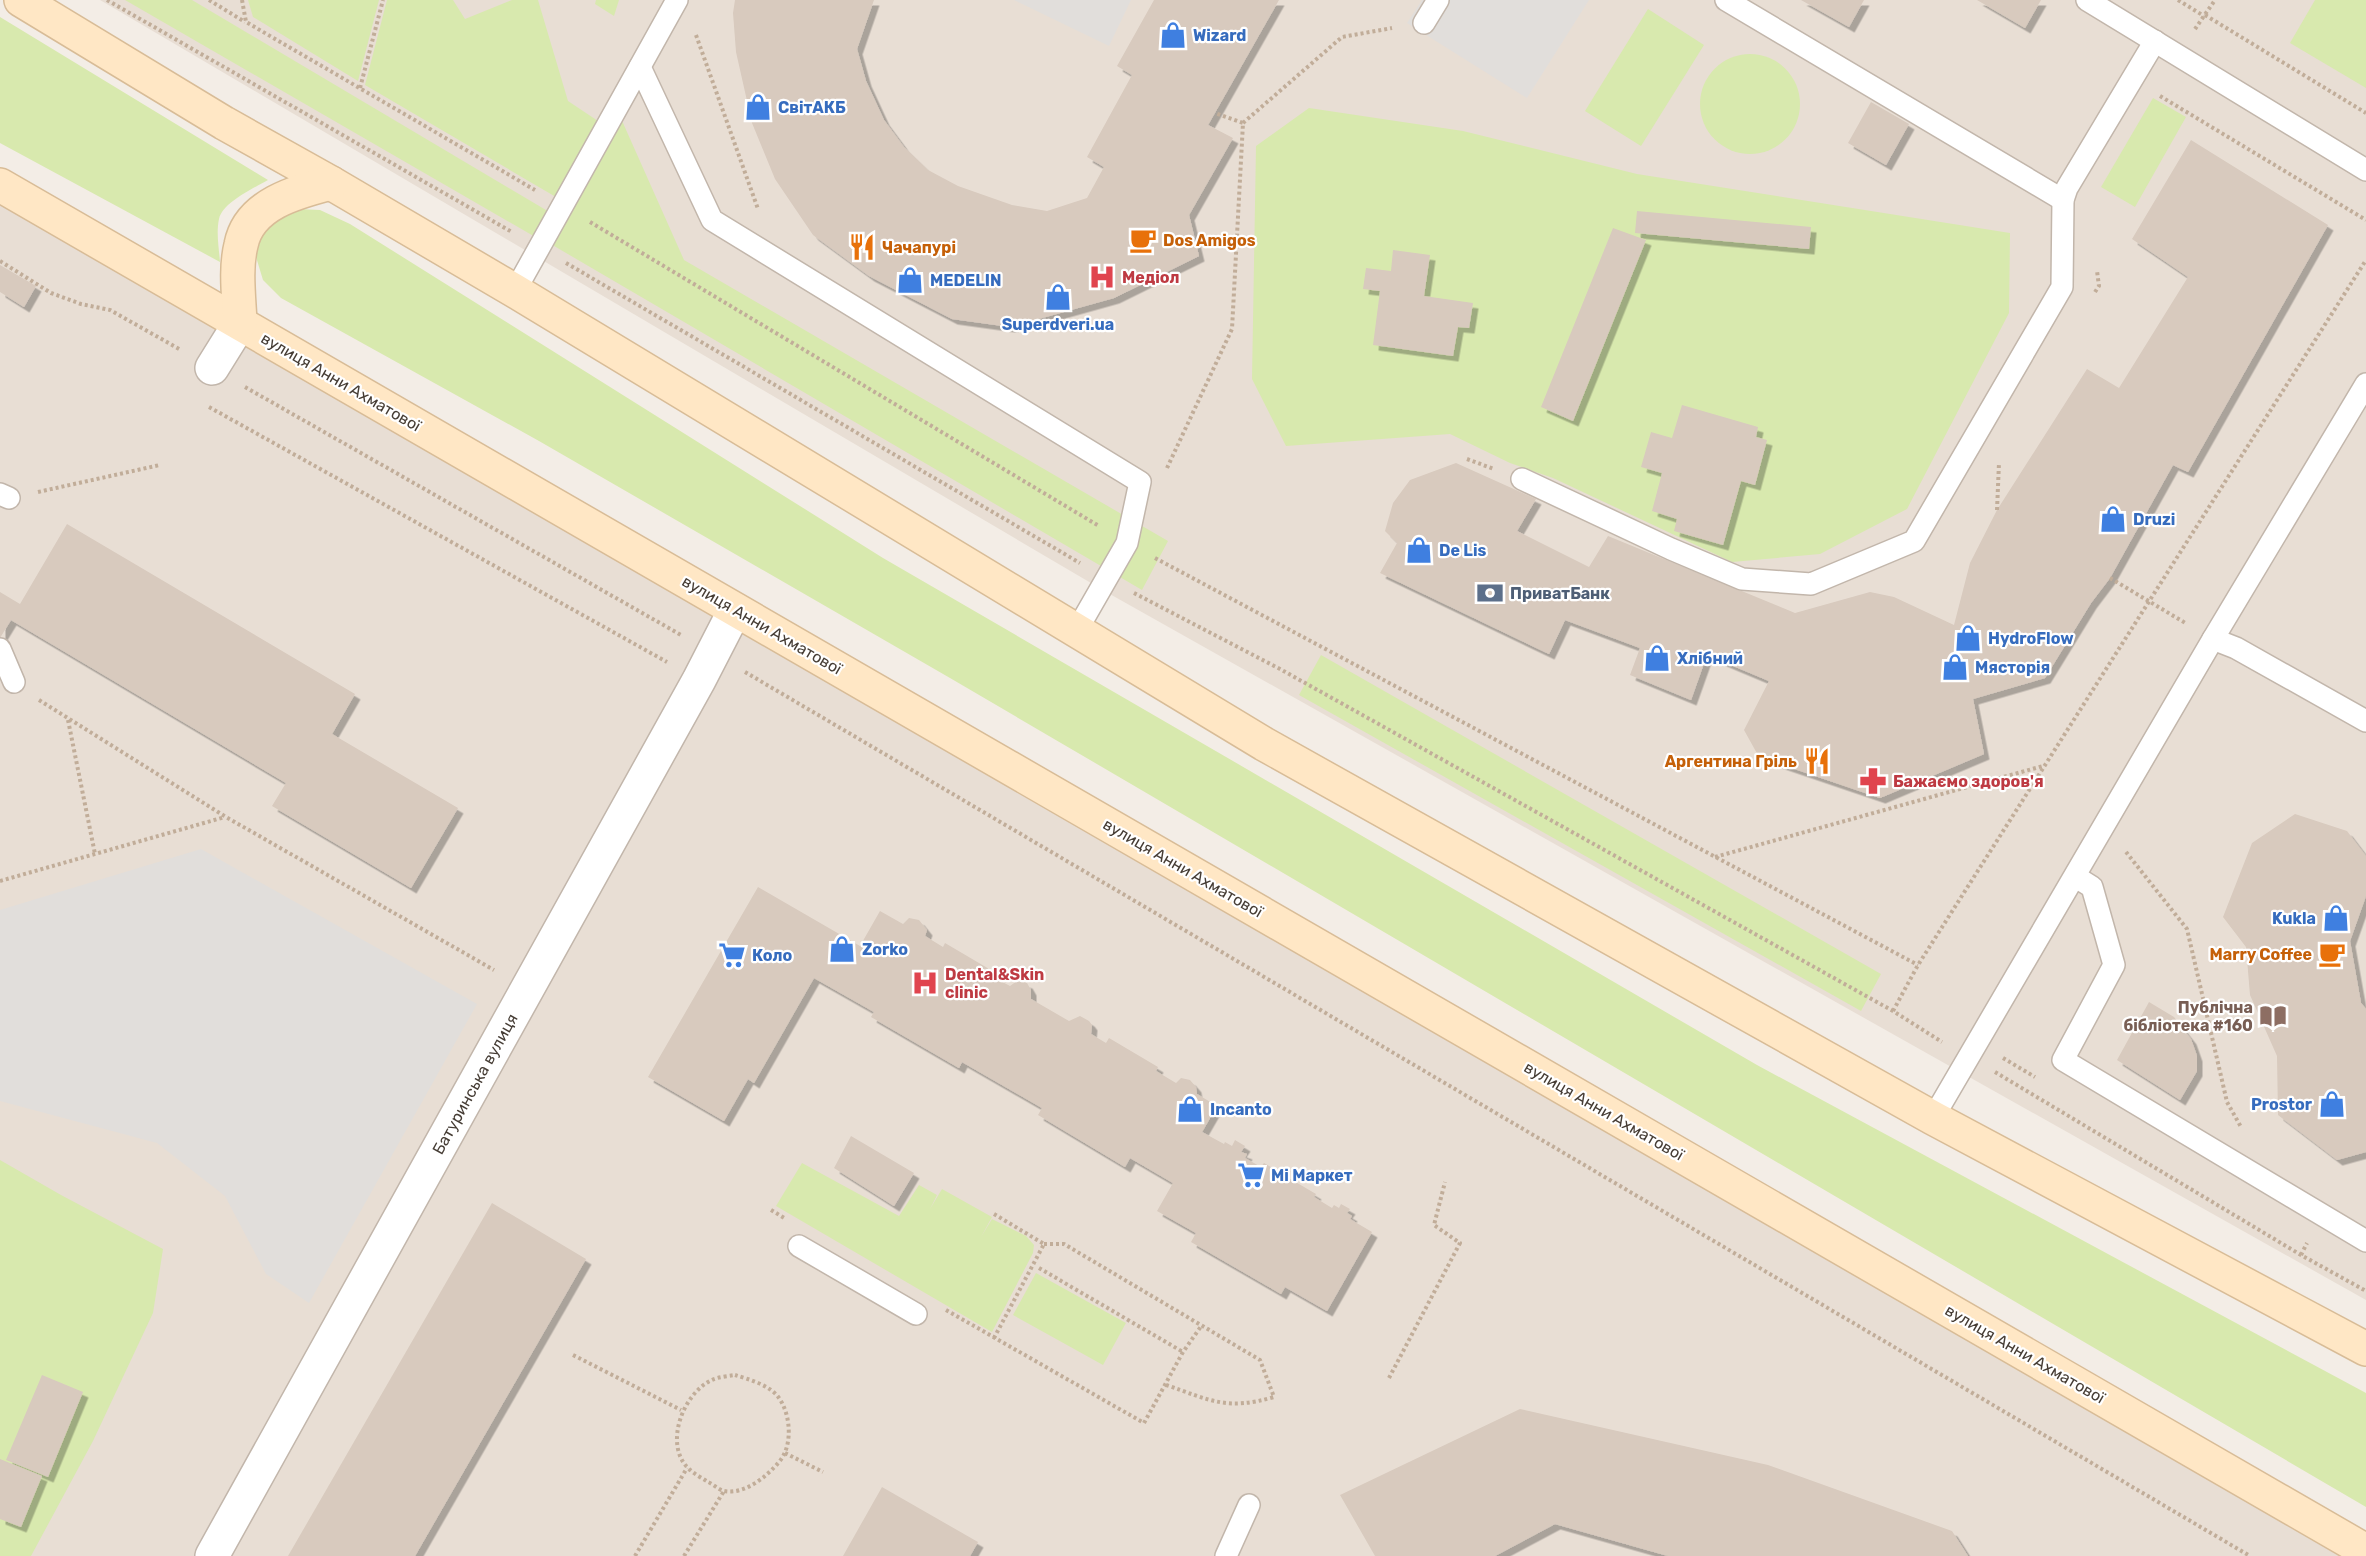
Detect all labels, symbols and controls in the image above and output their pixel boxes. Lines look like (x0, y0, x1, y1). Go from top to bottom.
shop icon: Wizard (1158, 20, 1188, 50)
place label: Wizard (1193, 26, 1246, 45)
shop icon: СвітАКБ (743, 92, 773, 122)
place label: СвітАКБ (778, 98, 846, 117)
cafe icon: Dos Amigos (1128, 225, 1158, 255)
place label: Dos Amigos (1163, 231, 1256, 250)
restaurant icon: Чачапурі (847, 232, 877, 262)
place label: Чачапурі (882, 238, 956, 257)
hospital icon: Медіол (1087, 262, 1117, 292)
shop icon: MEDELIN (895, 265, 925, 295)
place label: Медіол (1122, 268, 1179, 287)
place label: MEDELIN (930, 271, 1001, 290)
shop icon: Superdveri.ua (1043, 282, 1073, 312)
place label: Superdveri.ua (1002, 315, 1114, 334)
street label: вулиця Анни Ахматової (258, 328, 425, 436)
shop icon: Druzi (2098, 504, 2128, 534)
place label: Druzi (2133, 510, 2175, 529)
shop icon: De Lis (1404, 535, 1434, 565)
place label: De Lis (1439, 541, 1486, 560)
street label: вулиця Анни Ахматової (679, 571, 846, 679)
bank icon: ПриватБанк (1475, 578, 1505, 608)
place label: ПриватБанк (1510, 584, 1610, 603)
shop icon: HydroFlow (1953, 623, 1983, 653)
place label: HydroFlow (1988, 629, 2074, 648)
shop icon: Хлібний (1642, 643, 1672, 673)
place label: Хлібний (1677, 649, 1743, 668)
shop icon: Мясторія (1940, 652, 1970, 682)
place label: Мясторія (1975, 658, 2050, 677)
restaurant icon: Аргентина Гріль (1802, 746, 1832, 776)
place label: Аргентина Гріль (1665, 752, 1797, 771)
pharmacy icon: Бажаємо здоров'я (1858, 766, 1888, 796)
place label: Бажаємо здоров'я (1893, 772, 2044, 791)
street label: вулиця Анни Ахматової (1100, 814, 1267, 922)
shop icon: Kukla (2321, 903, 2351, 933)
place label: Kukla (2272, 909, 2316, 928)
shop icon: Zorko (827, 934, 857, 964)
cafe icon: Marry Coffee (2317, 939, 2347, 969)
supermarket icon: Коло (717, 940, 747, 970)
place label: Zorko (862, 940, 908, 959)
place label: Marry Coffee (2210, 945, 2312, 964)
place label: Коло (752, 946, 792, 965)
place label: Dental&Skin clinic (945, 965, 1044, 1002)
hospital icon: Dental&Skin clinic (910, 968, 940, 998)
place label: Публічна бібліотека #160 (2123, 998, 2253, 1035)
library icon: Публічна бібліотека #160 (2258, 1001, 2288, 1031)
street label: Батуринська вулиця (428, 1010, 522, 1158)
street label: вулиця Анни Ахматової (1521, 1057, 1688, 1165)
shop icon: Prostor (2317, 1089, 2347, 1119)
shop icon: Incanto (1175, 1094, 1205, 1124)
place label: Prostor (2251, 1095, 2313, 1114)
place label: Incanto (1210, 1100, 1272, 1119)
supermarket icon: Мі Маркет (1236, 1160, 1266, 1190)
place label: Мі Маркет (1271, 1166, 1353, 1185)
street label: вулиця Анни Ахматової (1942, 1300, 2109, 1408)

